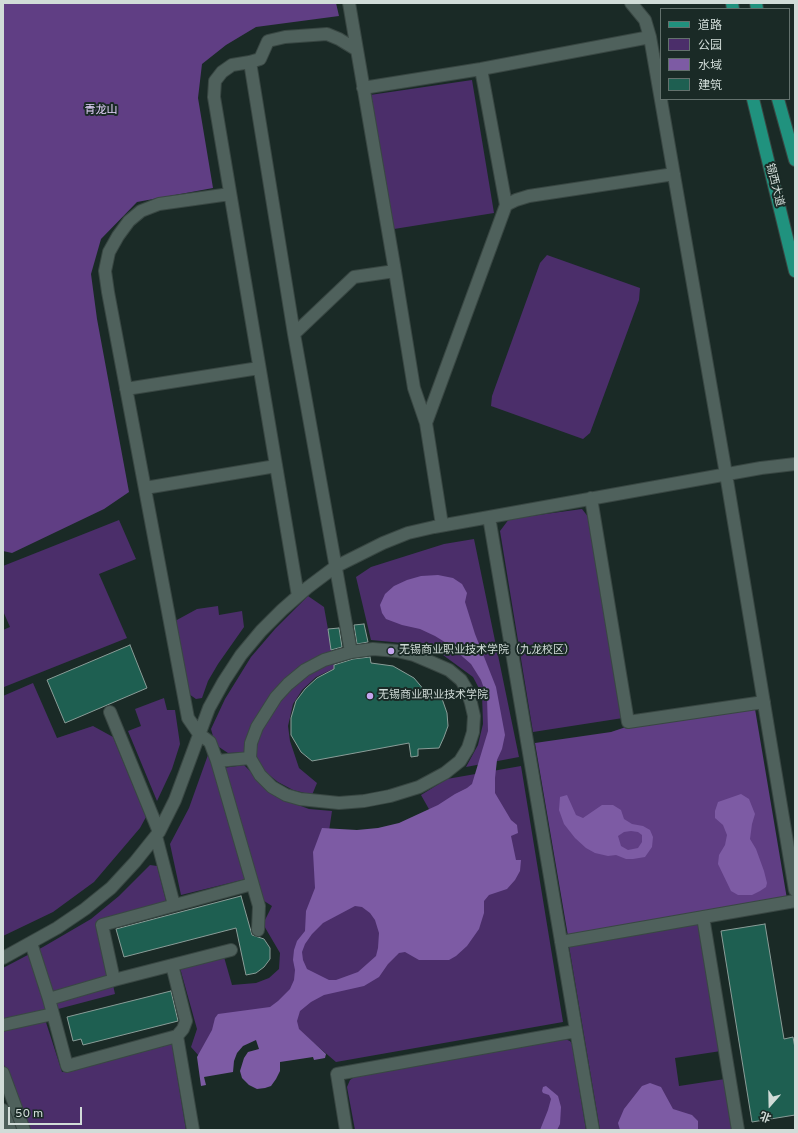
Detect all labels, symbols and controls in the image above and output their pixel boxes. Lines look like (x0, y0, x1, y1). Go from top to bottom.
legend (660, 8, 790, 100)
text: 道路 (698, 18, 722, 34)
text: 公园 (698, 38, 722, 54)
text: 水域 (698, 58, 722, 74)
text: 建筑 (698, 78, 722, 94)
park label: 青龙山 (85, 104, 117, 118)
street label: 锡西大道 (762, 162, 786, 208)
place label: 无锡商业职业技术学院（九龙校区） (399, 644, 575, 658)
marker: 无锡商业职业技术学院（九龙校区） (386, 646, 396, 656)
place label: 无锡商业职业技术学院 (378, 689, 488, 703)
marker: 无锡商业职业技术学院 (365, 691, 375, 701)
north arrow (750, 1085, 790, 1125)
scale bar (10, 1099, 84, 1125)
text: 50 m (15, 1106, 43, 1122)
text: 北 (758, 1108, 773, 1125)

